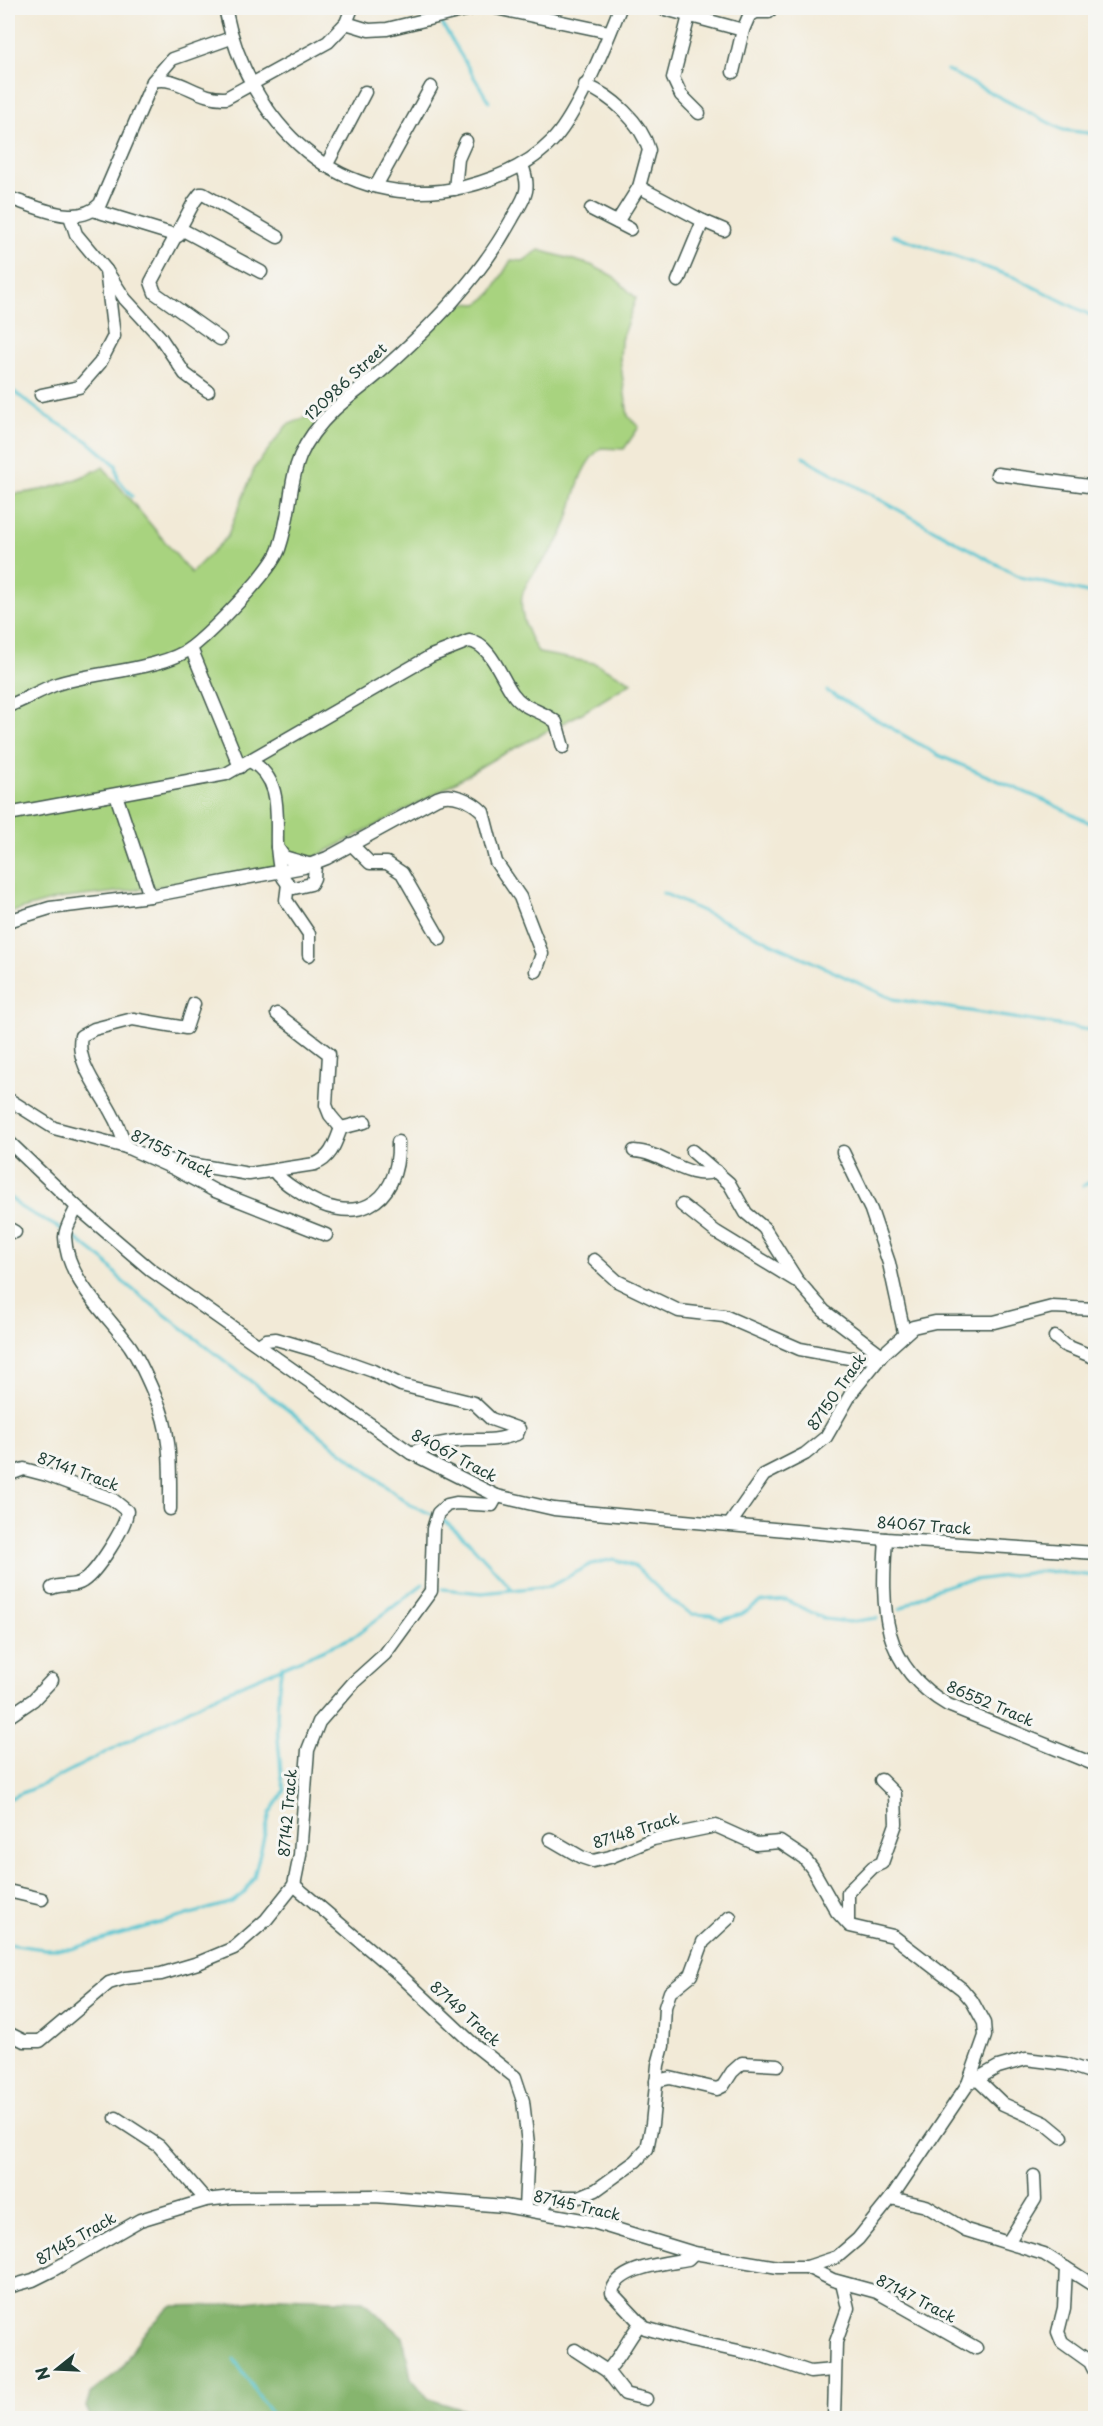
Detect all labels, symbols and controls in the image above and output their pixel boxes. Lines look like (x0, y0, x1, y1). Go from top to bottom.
street label: 120986 Street (299, 337, 391, 425)
street label: 87155 Track (127, 1123, 218, 1183)
street label: 87150 Track (801, 1348, 871, 1435)
street label: 84067 Track (408, 1422, 502, 1487)
street label: 87141 Track (34, 1445, 123, 1496)
street label: 84067 Track (876, 1510, 972, 1539)
street label: 86552 Track (943, 1674, 1038, 1731)
street label: 87142 Track (271, 1768, 302, 1858)
street label: 87148 Track (590, 1806, 682, 1854)
street label: 87149 Track (425, 1975, 507, 2051)
street label: 87145 Track (531, 2183, 623, 2226)
street label: 87145 Track (31, 2205, 120, 2270)
street label: 87147 Track (873, 2268, 961, 2328)
north arrow (27, 2339, 87, 2399)
text: N (28, 2364, 55, 2384)

